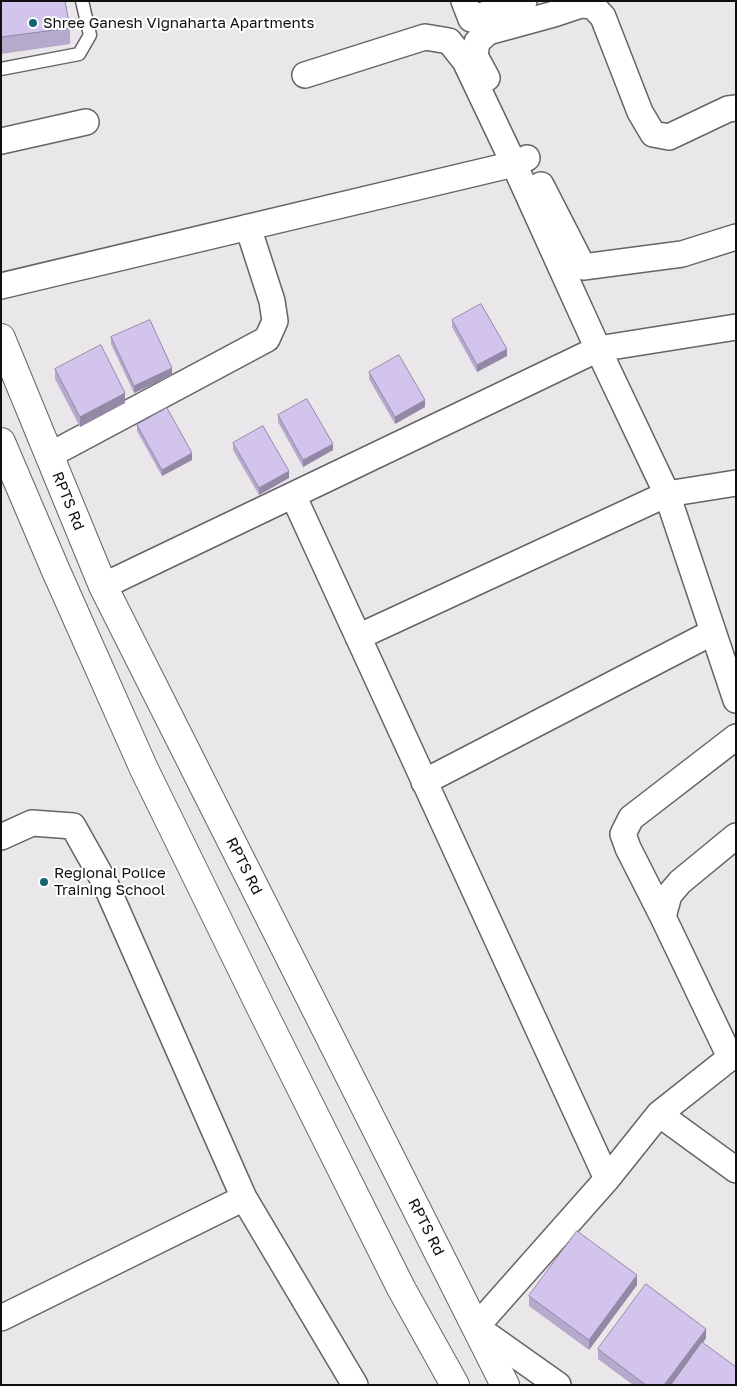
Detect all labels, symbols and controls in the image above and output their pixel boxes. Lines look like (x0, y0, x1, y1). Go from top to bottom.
place label: Shree Ganesh Vignaharta Apartments (43, 14, 315, 32)
marker: Shree Ganesh Vignaharta Apartments (27, 17, 39, 29)
street label: RPTS Rd (48, 469, 88, 533)
street label: RPTS Rd (222, 834, 266, 898)
place label: Regional Police Training School (54, 864, 166, 899)
marker: Regional Police Training School (38, 876, 50, 888)
street label: RPTS Rd (404, 1195, 448, 1259)

